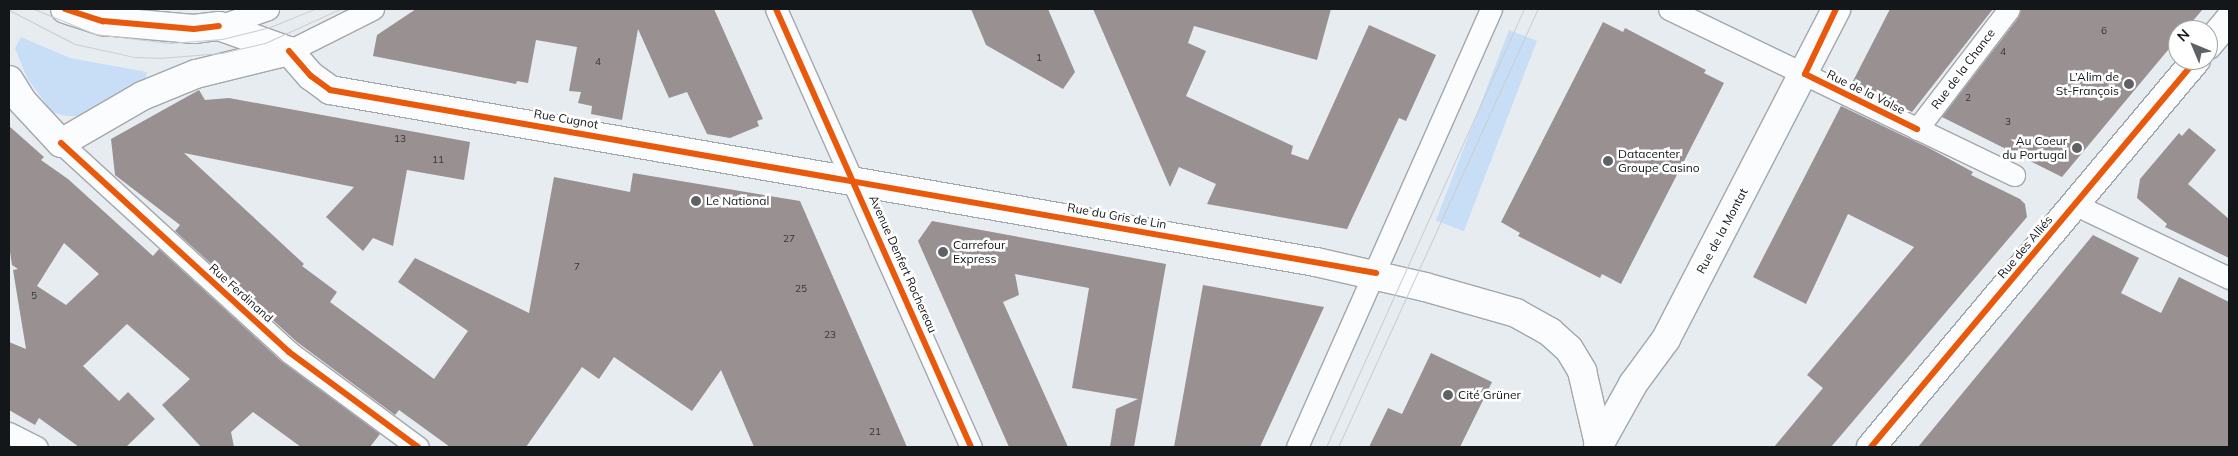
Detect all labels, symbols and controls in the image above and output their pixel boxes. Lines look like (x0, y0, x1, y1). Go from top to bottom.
north arrow (2168, 20, 2218, 70)
house number: 6 (2101, 25, 2107, 37)
text: N (2173, 25, 2193, 45)
street label: Rue de la Chance (1928, 26, 1998, 112)
house number: 4 (2000, 46, 2006, 58)
house number: 1 (1036, 52, 1042, 64)
house number: 4 (595, 56, 601, 68)
street label: Rue de la Valse (1825, 67, 1907, 117)
place label: L’Alim de St-François (2056, 70, 2119, 98)
marker: L’Alim de St-François (2123, 78, 2135, 90)
house number: 2 (1965, 92, 1971, 104)
street label: Rue Cugnot (533, 106, 599, 132)
house number: 3 (2005, 116, 2011, 128)
house number: 13 (394, 133, 406, 145)
place label: Au Coeur du Portugal (2002, 134, 2067, 162)
marker: Au Coeur du Portugal (2071, 142, 2083, 154)
place label: Datacenter Groupe Casino (1618, 147, 1700, 175)
house number: 11 (432, 154, 444, 166)
marker: Datacenter Groupe Casino (1602, 155, 1614, 167)
street label: Rue de la Montat (1693, 186, 1751, 276)
street label: Avenue Denfert Rochereau (866, 193, 940, 335)
place label: Le National (706, 194, 769, 208)
marker: Le National (690, 195, 702, 207)
street label: Rue du Gris de Lin (1066, 200, 1168, 232)
street label: Rue des Alliés (1995, 213, 2055, 281)
house number: 27 (783, 233, 795, 245)
place label: Carrefour Express (953, 238, 1005, 266)
marker: Carrefour Express (937, 246, 949, 258)
street label: Rue Ferdinand (206, 261, 276, 325)
house number: 7 (574, 261, 580, 273)
house number: 25 (795, 283, 807, 295)
house number: 5 (31, 290, 37, 302)
house number: 23 (824, 329, 836, 341)
place label: Cité Grüner (1458, 388, 1521, 402)
marker: Cité Grüner (1442, 389, 1454, 401)
house number: 21 (869, 426, 881, 438)

